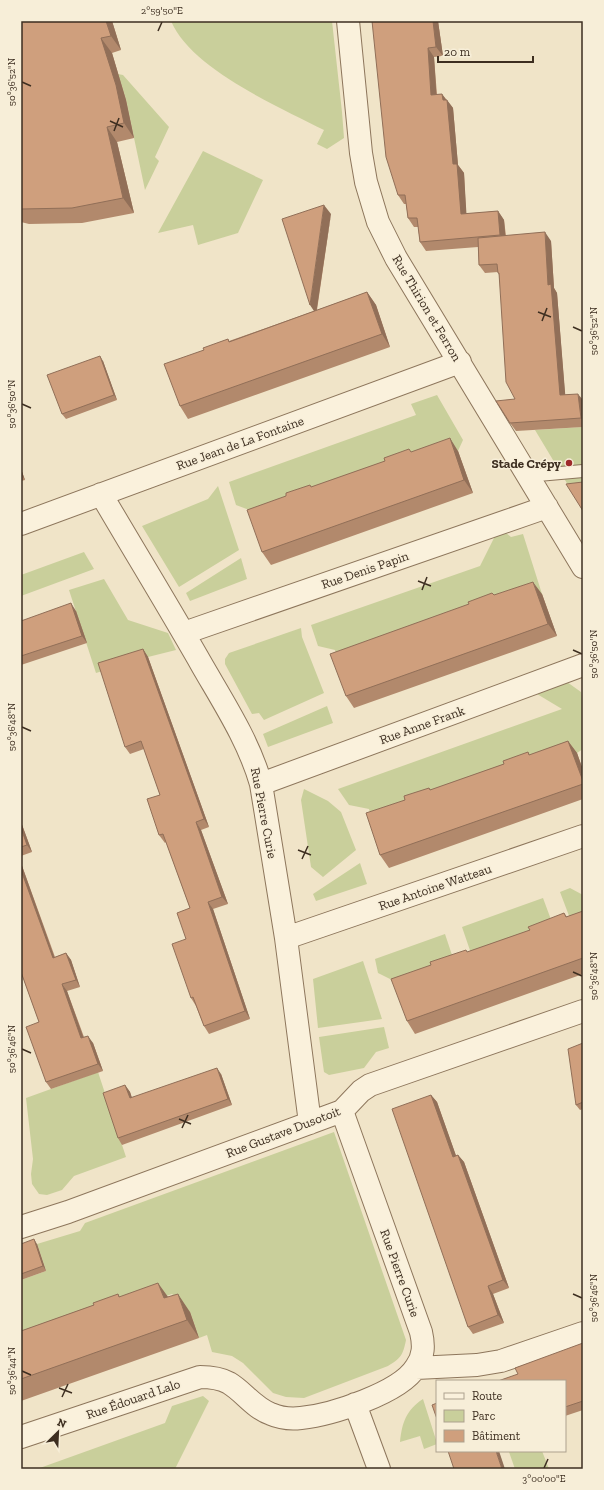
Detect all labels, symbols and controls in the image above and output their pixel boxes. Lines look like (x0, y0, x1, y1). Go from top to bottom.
text: 2°59'50"E (141, 5, 183, 17)
scale bar (438, 38, 533, 64)
text: 20 m (444, 45, 471, 59)
text: 50°36'52"N (6, 57, 18, 106)
street label: Rue Thirion et Ferron (389, 252, 465, 364)
text: 50°36'52"N (588, 306, 600, 355)
text: 50°36'50"N (6, 379, 18, 428)
street label: Rue Jean de La Fontaine (174, 413, 306, 473)
place label: Stade Crépy (491, 456, 561, 471)
marker: Stade Crépy (564, 458, 574, 468)
street label: Rue Denis Papin (319, 548, 411, 592)
text: 50°36'50"N (588, 629, 600, 678)
text: 50°36'48"N (6, 702, 18, 751)
street label: Rue Anne Frank (377, 703, 467, 747)
street label: Rue Pierre Curie (248, 766, 280, 860)
street label: Rue Antoine Watteau (377, 860, 494, 913)
text: 50°36'48"N (588, 951, 600, 1000)
text: 50°36'46"N (6, 1024, 18, 1073)
street label: Rue Gustave Dusotoit (224, 1103, 343, 1161)
street label: Rue Pierre Curie (377, 1227, 423, 1319)
text: 50°36'46"N (588, 1273, 600, 1322)
text: 50°36'44"N (6, 1346, 18, 1395)
street label: Rue Édouard Lalo (84, 1376, 182, 1422)
legend (436, 1380, 566, 1452)
text: Route (472, 1389, 503, 1403)
text: Parc (472, 1409, 496, 1423)
north arrow (38, 1412, 78, 1452)
text: N (55, 1416, 69, 1431)
text: Bâtiment (472, 1429, 521, 1443)
text: 3°00'00"E (522, 1473, 566, 1485)

